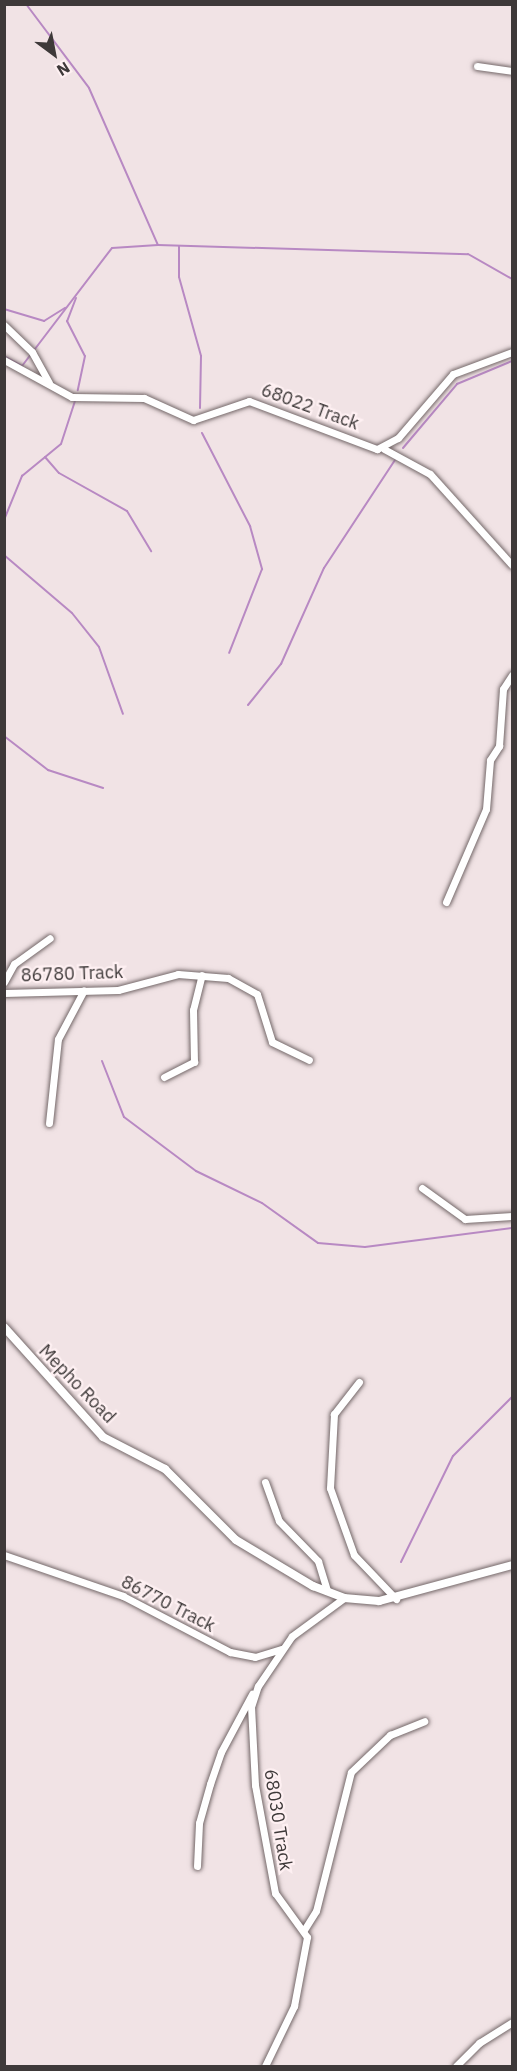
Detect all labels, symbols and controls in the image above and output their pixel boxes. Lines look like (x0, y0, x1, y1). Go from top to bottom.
north arrow (24, 24, 84, 84)
text: N (53, 58, 74, 81)
street label: 68022 Track (258, 379, 362, 435)
street label: 86780 Track (20, 961, 124, 987)
street label: Mepho Road (34, 1340, 120, 1428)
street label: 86770 Track (117, 1571, 219, 1637)
street label: 68030 Track (259, 1768, 297, 1872)

